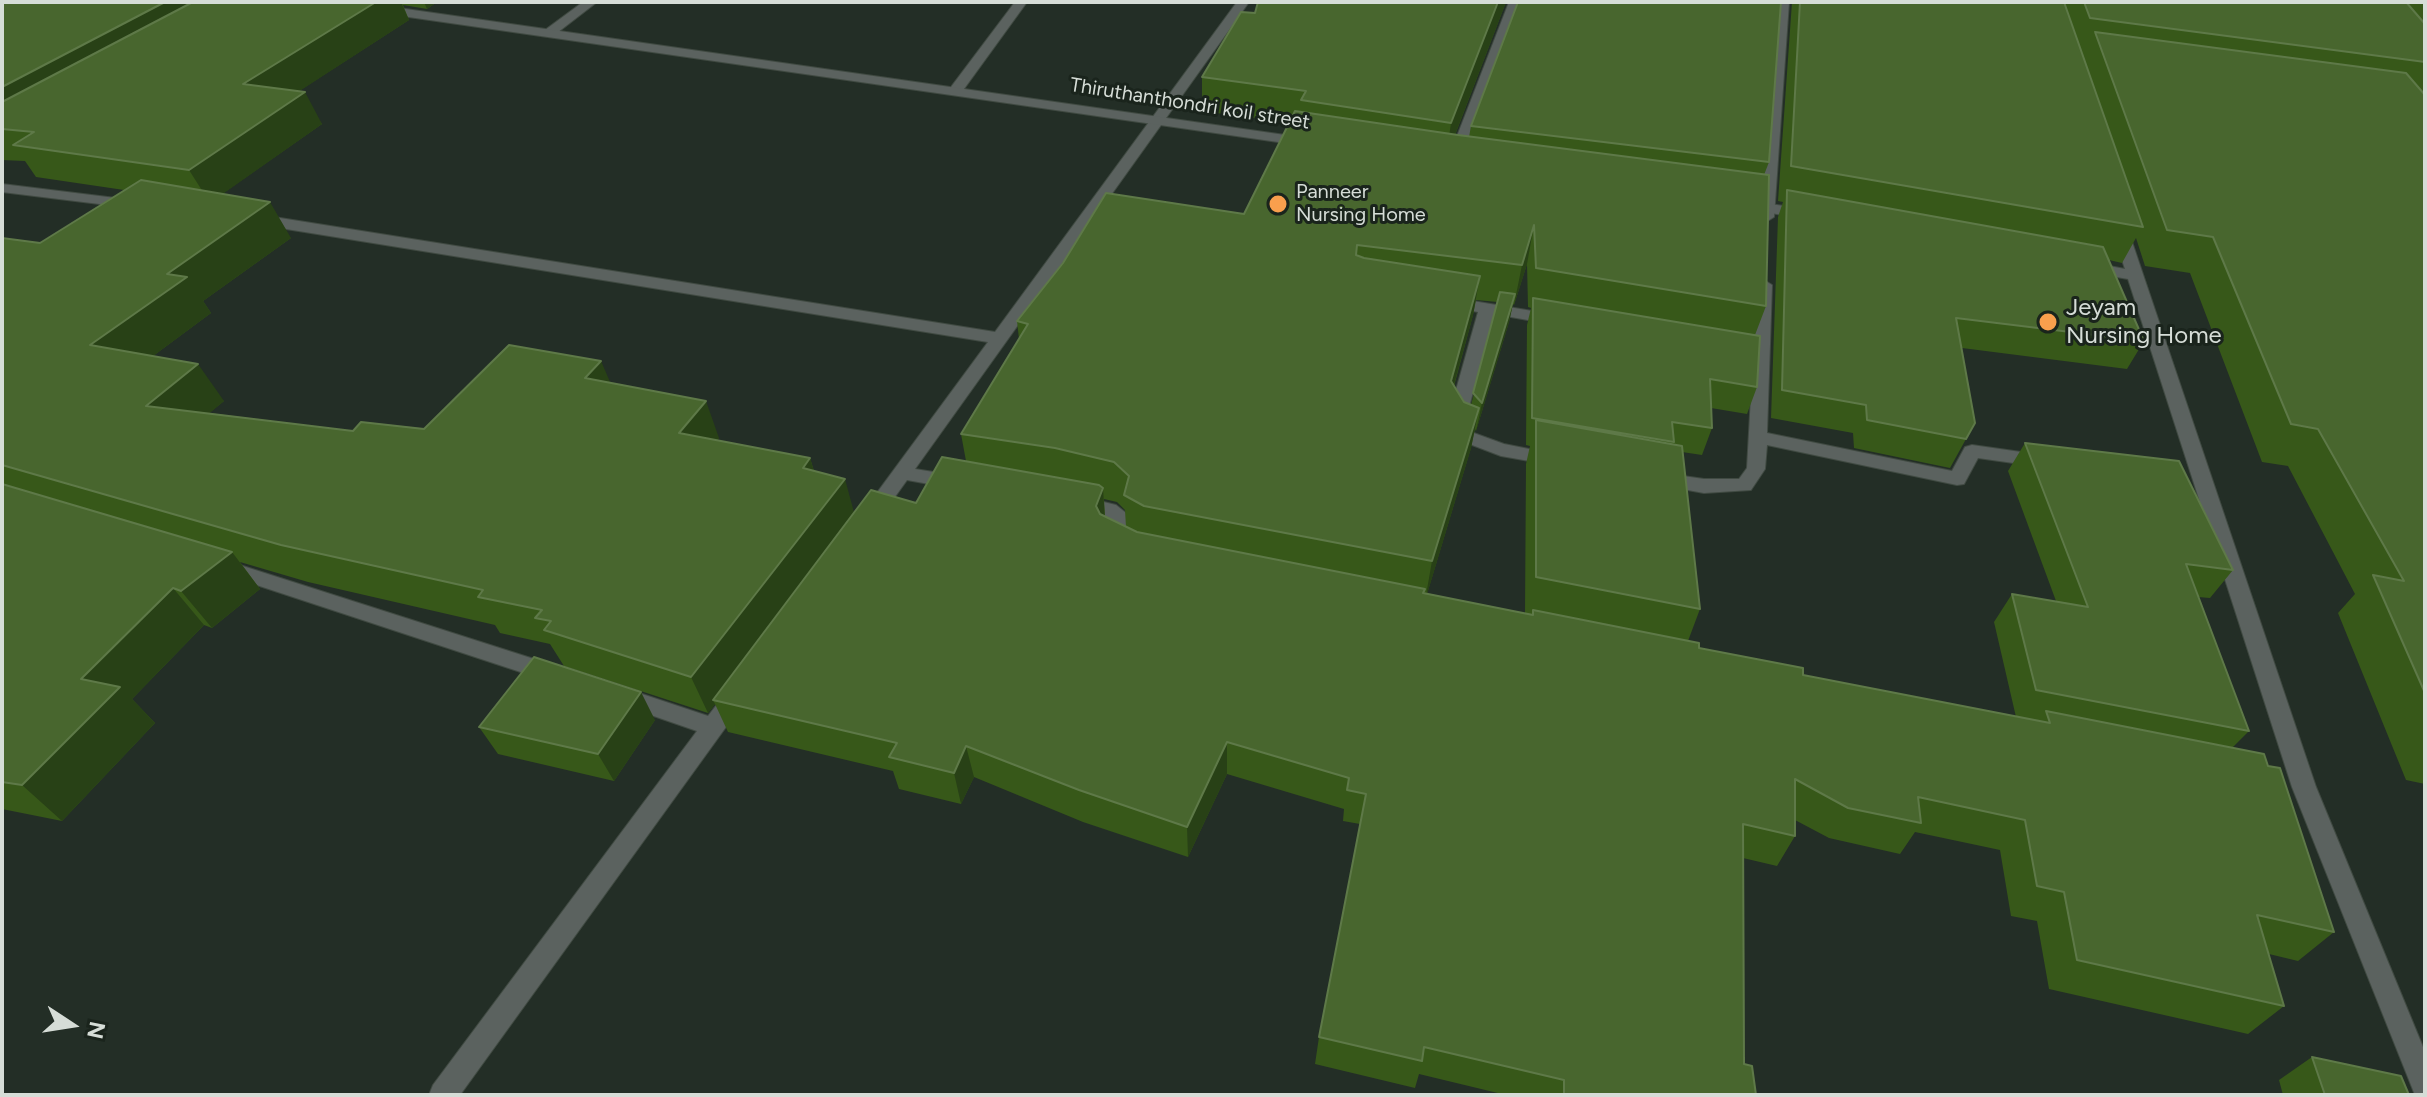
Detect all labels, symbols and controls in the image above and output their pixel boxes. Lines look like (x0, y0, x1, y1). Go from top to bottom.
street label: Thiruthanthondri koil street (1068, 73, 1312, 135)
place label: Panneer Nursing Home (1296, 180, 1426, 227)
marker: Panneer Nursing Home (1267, 193, 1289, 215)
place label: Jeyam Nursing Home (2066, 294, 2222, 350)
marker: Jeyam Nursing Home (2037, 311, 2059, 333)
north arrow (32, 985, 112, 1065)
text: N (81, 1019, 111, 1041)

